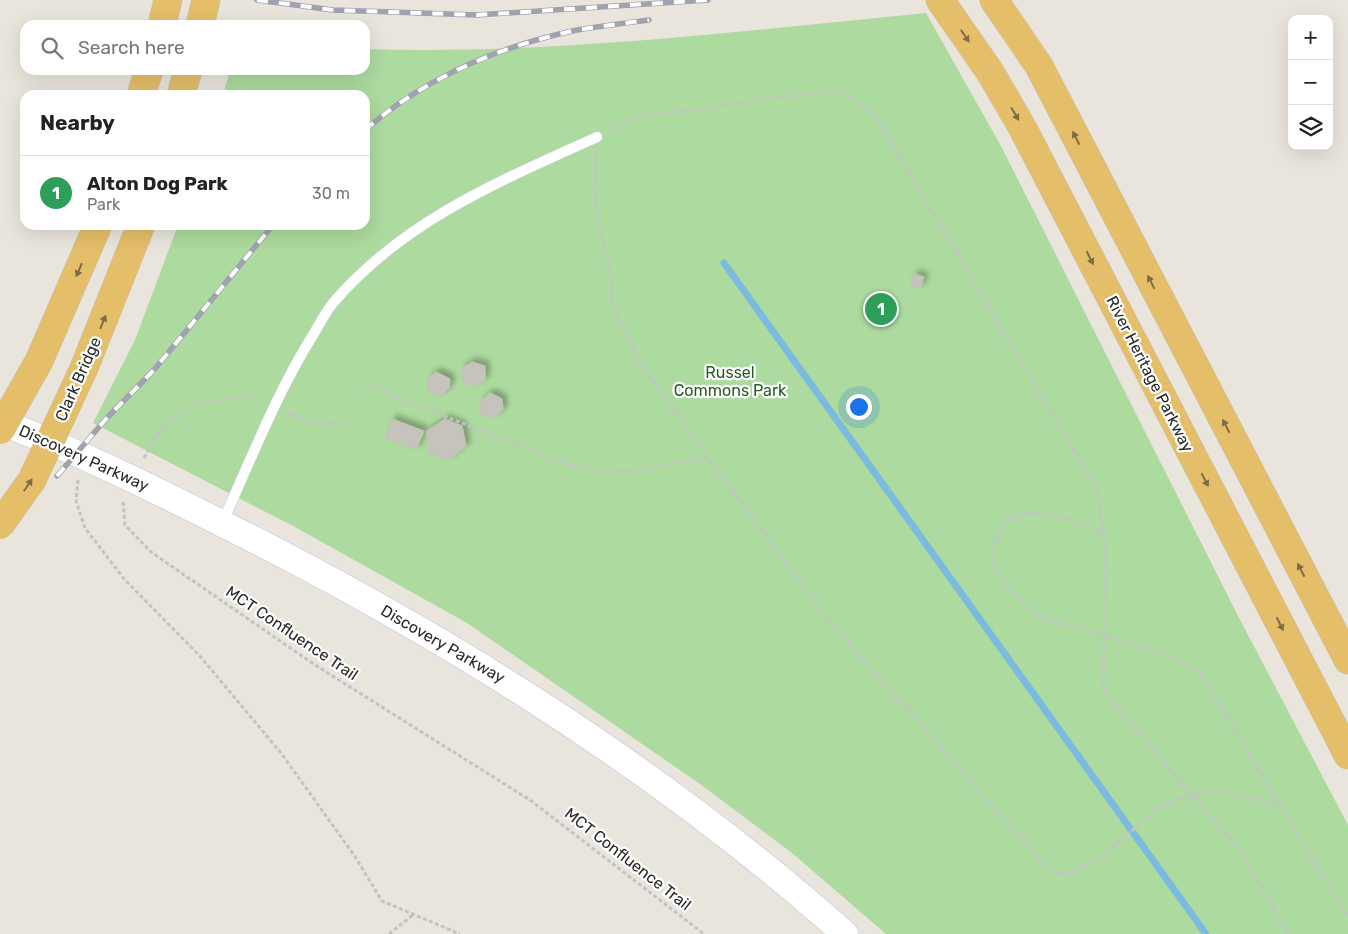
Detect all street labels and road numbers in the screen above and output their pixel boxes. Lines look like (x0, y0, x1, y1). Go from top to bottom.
street label: River Heritage Parkway (1102, 293, 1198, 455)
street label: Clark Bridge (51, 334, 105, 424)
street label: Discovery Parkway (16, 421, 152, 495)
street label: MCT Confluence Trail (222, 582, 362, 684)
street label: Discovery Parkway (378, 601, 509, 687)
street label: MCT Confluence Trail (561, 804, 695, 914)

